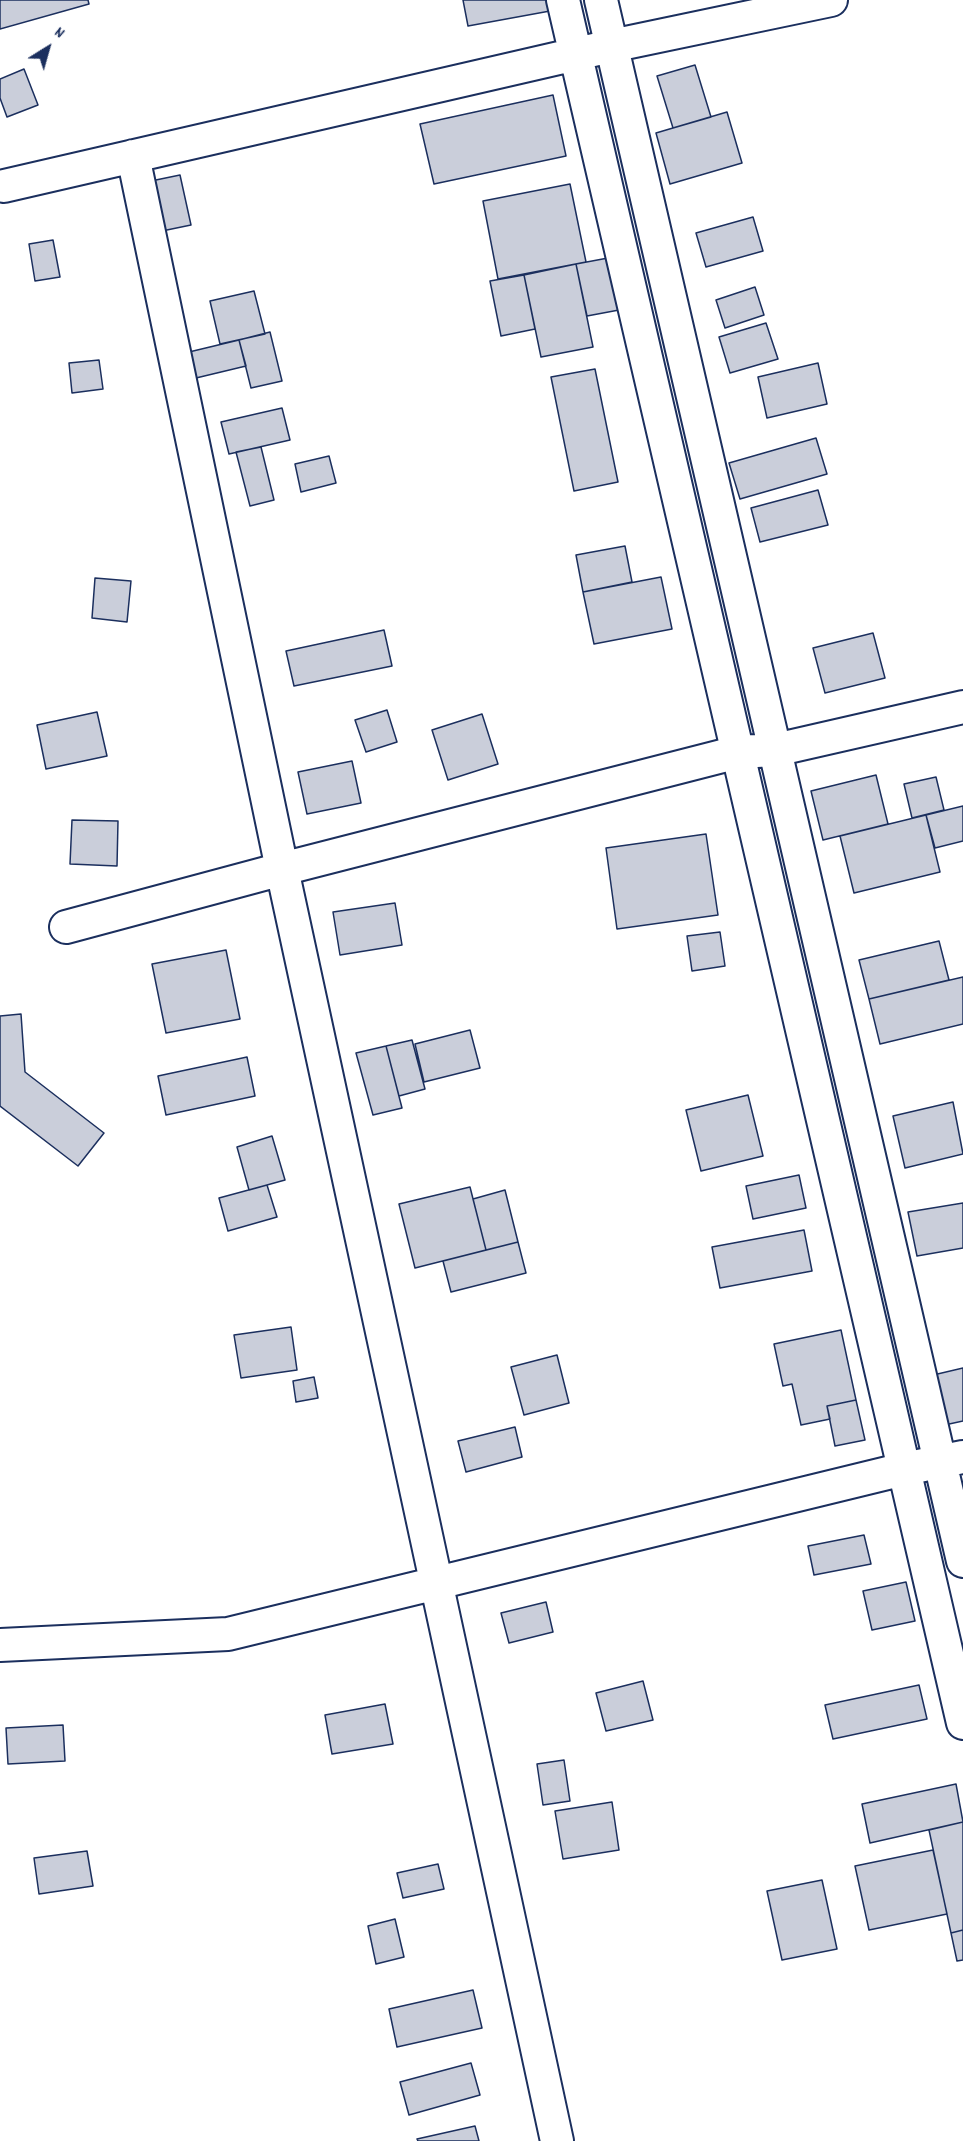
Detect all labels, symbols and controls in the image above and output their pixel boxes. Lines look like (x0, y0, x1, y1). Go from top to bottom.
north arrow (18, 18, 78, 78)
text: N (49, 22, 69, 45)

